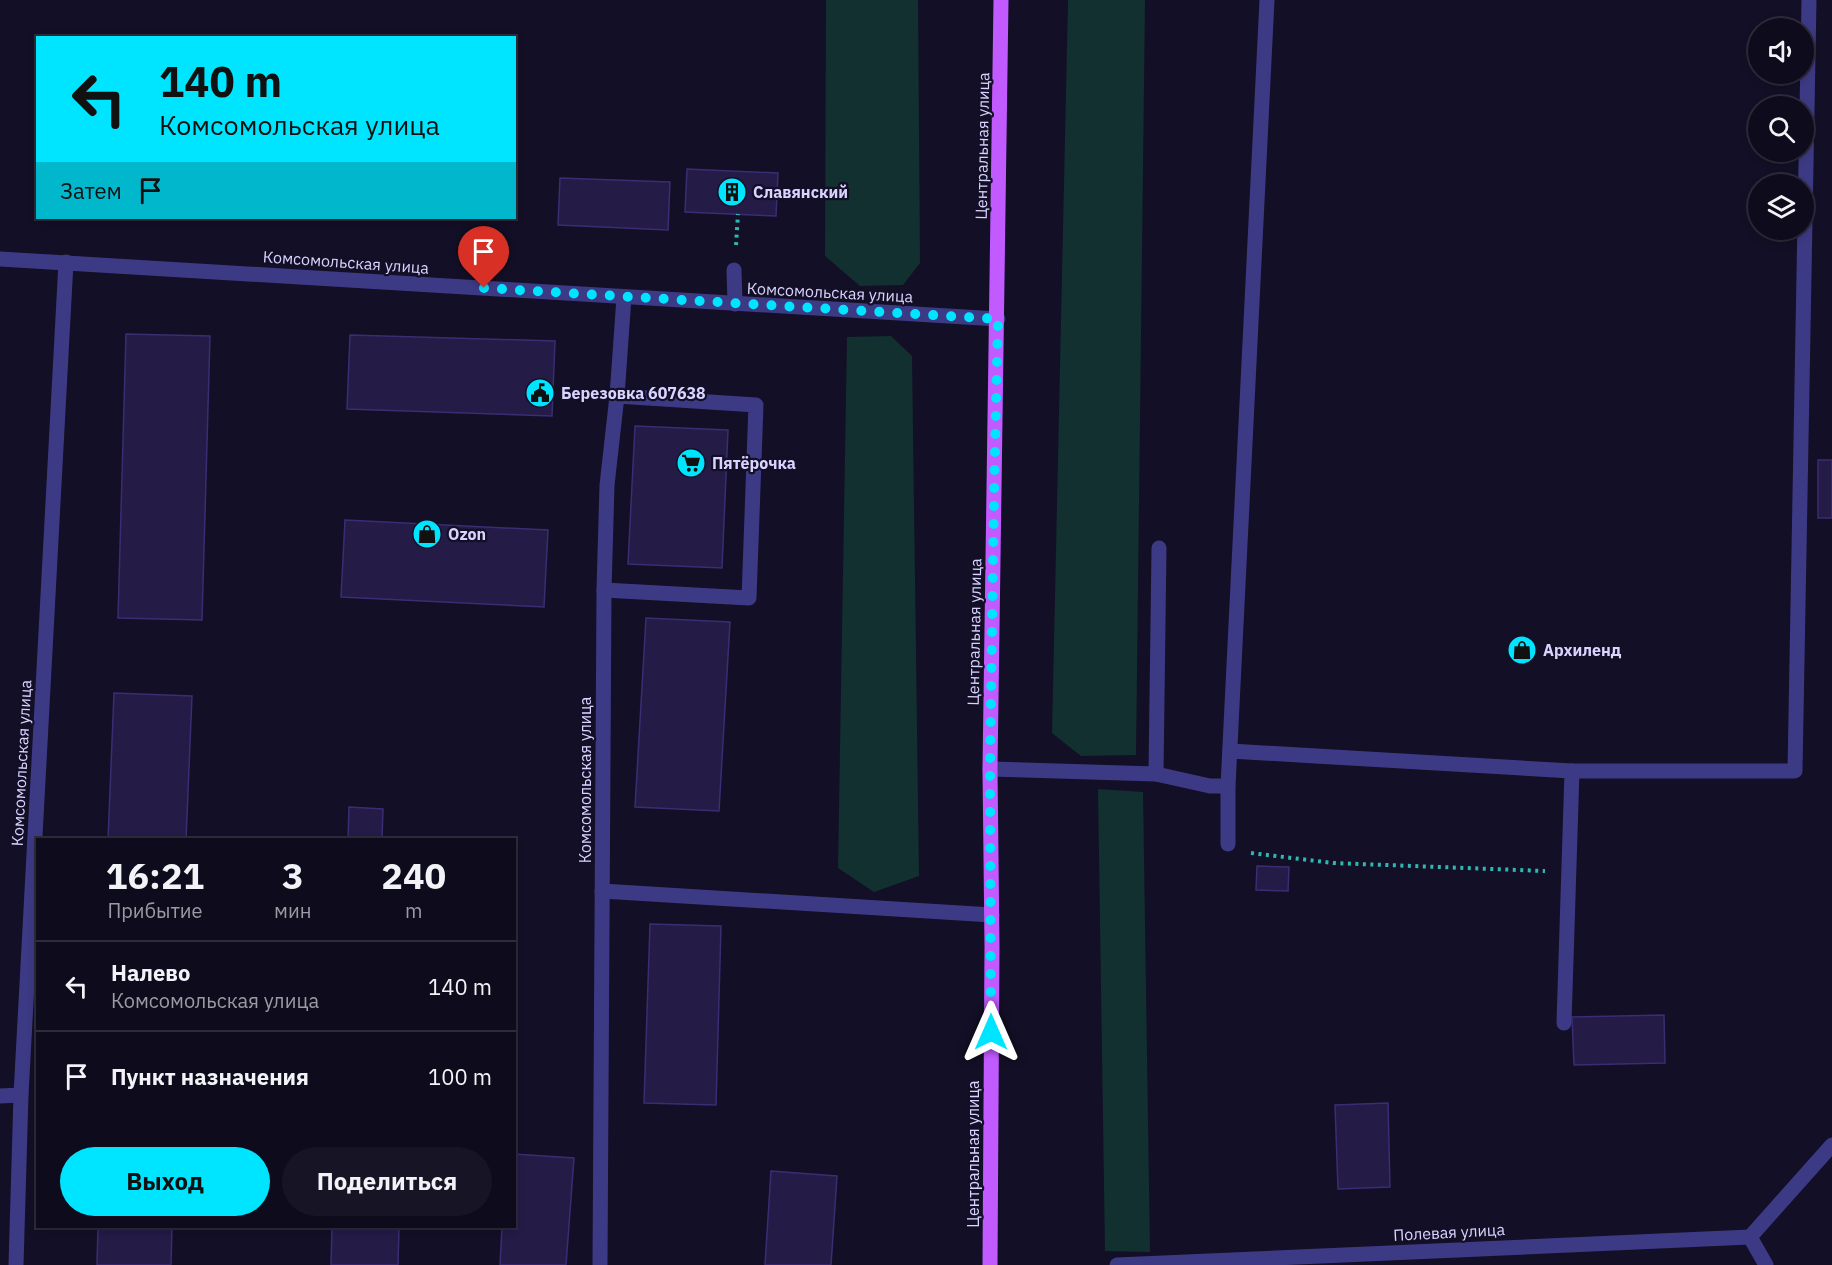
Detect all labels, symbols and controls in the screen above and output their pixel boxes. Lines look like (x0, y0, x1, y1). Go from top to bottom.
map controls (1748, 18, 1814, 240)
button: sound (1748, 18, 1814, 84)
text: 140 m (159, 54, 282, 109)
icon: left (60, 60, 138, 138)
street label: Центральная улица (971, 72, 993, 220)
button: search (1748, 96, 1814, 162)
text: Комсомольская улица (159, 107, 440, 142)
icon: arrive (134, 174, 167, 207)
button: layers (1748, 174, 1814, 240)
text: Затем (60, 176, 122, 205)
building icon: Славянский (716, 176, 748, 208)
place label: Славянский (753, 182, 848, 202)
pin (458, 226, 509, 288)
icon: arrive (467, 235, 500, 268)
street label: Комсомольская улица (262, 246, 430, 278)
street label: Комсомольская улица (746, 278, 914, 306)
public building icon: Березовка 607638 (524, 377, 556, 409)
place label: Березовка 607638 (561, 383, 706, 403)
supermarket icon: Пятёрочка (675, 447, 707, 479)
place label: Пятёрочка (712, 453, 796, 473)
shop icon: Ozon (411, 518, 443, 550)
place label: Ozon (448, 524, 486, 544)
street label: Центральная улица (963, 558, 985, 706)
shop icon: Архиленд (1506, 634, 1538, 666)
place label: Архиленд (1543, 640, 1622, 660)
street label: Комсомольская улица (7, 679, 35, 847)
street label: Комсомольская улица (575, 696, 595, 863)
text: 16:21 (106, 852, 204, 899)
text: 3 (282, 852, 304, 899)
text: 240 (381, 852, 446, 899)
text: Прибытие (107, 897, 203, 924)
text: мин (274, 897, 311, 924)
text: m (405, 897, 422, 924)
text: Налево (111, 958, 190, 987)
icon: left (60, 970, 93, 1003)
text: 140 m (428, 972, 492, 1001)
text: Комсомольская улица (111, 987, 319, 1014)
position arrow (959, 1000, 1023, 1064)
icon: arrive (60, 1060, 93, 1093)
text: Пункт назначения (111, 1062, 309, 1091)
text: 100 m (428, 1062, 492, 1091)
street label: Центральная улица (963, 1080, 983, 1228)
button: Выход (60, 1147, 270, 1216)
button: Поделиться (282, 1147, 492, 1216)
street label: Полевая улица (1393, 1219, 1506, 1245)

